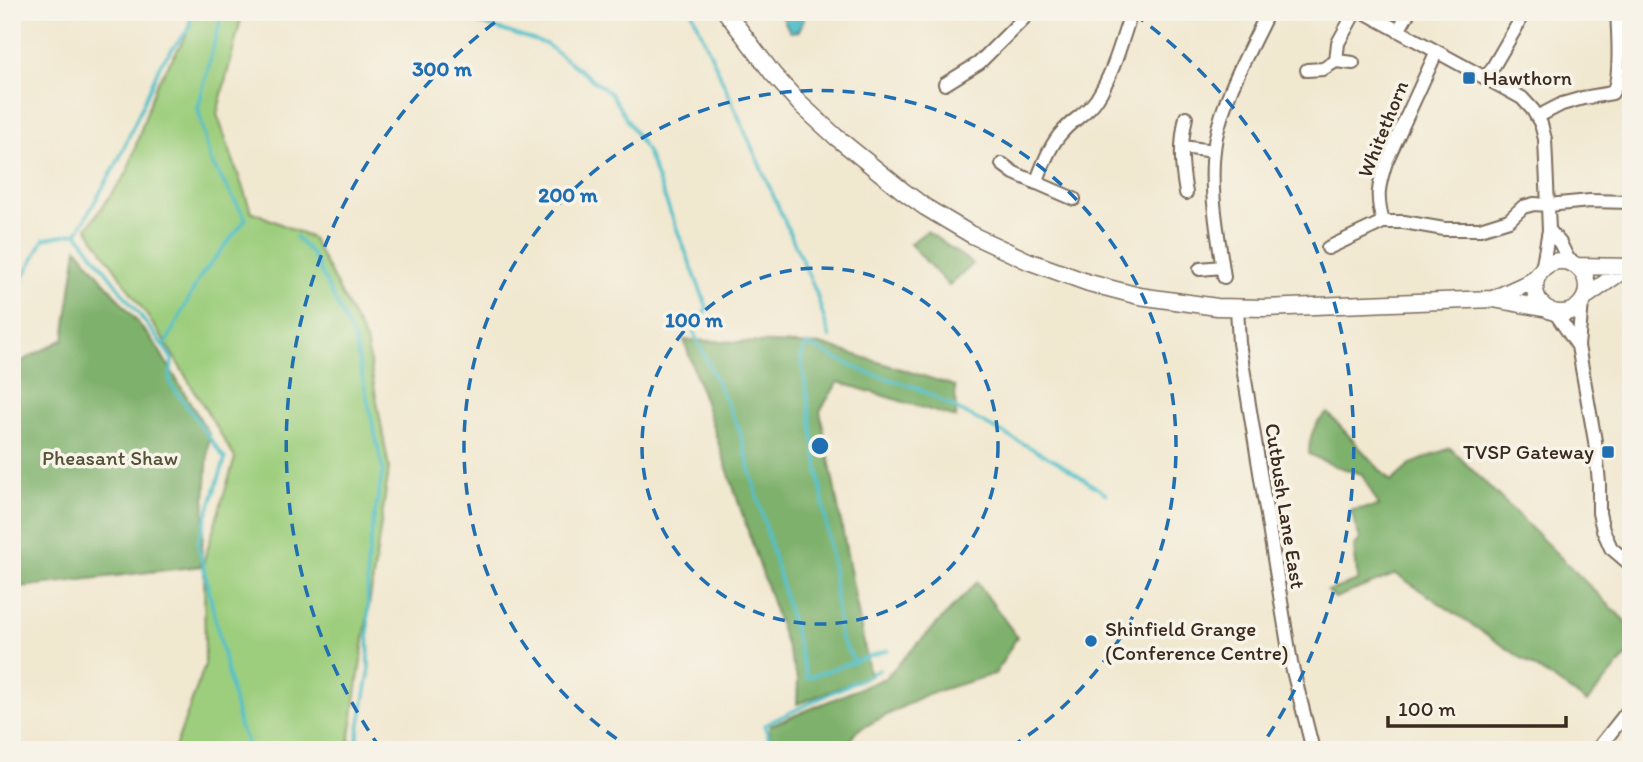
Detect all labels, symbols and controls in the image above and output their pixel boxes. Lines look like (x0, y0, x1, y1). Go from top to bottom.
text: 300 m (412, 56, 472, 81)
place label: Hawthorn (1483, 65, 1572, 90)
marker: Hawthorn (1461, 70, 1477, 86)
street label: Whitethorn (1352, 77, 1413, 181)
text: 200 m (538, 182, 598, 207)
text: 100 m (665, 307, 723, 332)
street label: Cutbush Lane East (1260, 421, 1311, 591)
centre of rings (808, 434, 832, 458)
place label: TVSP Gateway (1463, 439, 1594, 464)
marker: TVSP Gateway (1600, 444, 1616, 460)
park label: Pheasant Shaw (42, 445, 178, 470)
place label: Shinfield Grange (Conference Centre) (1105, 616, 1289, 665)
marker: Shinfield Grange (Conference Centre) (1083, 633, 1099, 649)
scale bar (1388, 685, 1566, 729)
text: 100 m (1398, 696, 1456, 721)

